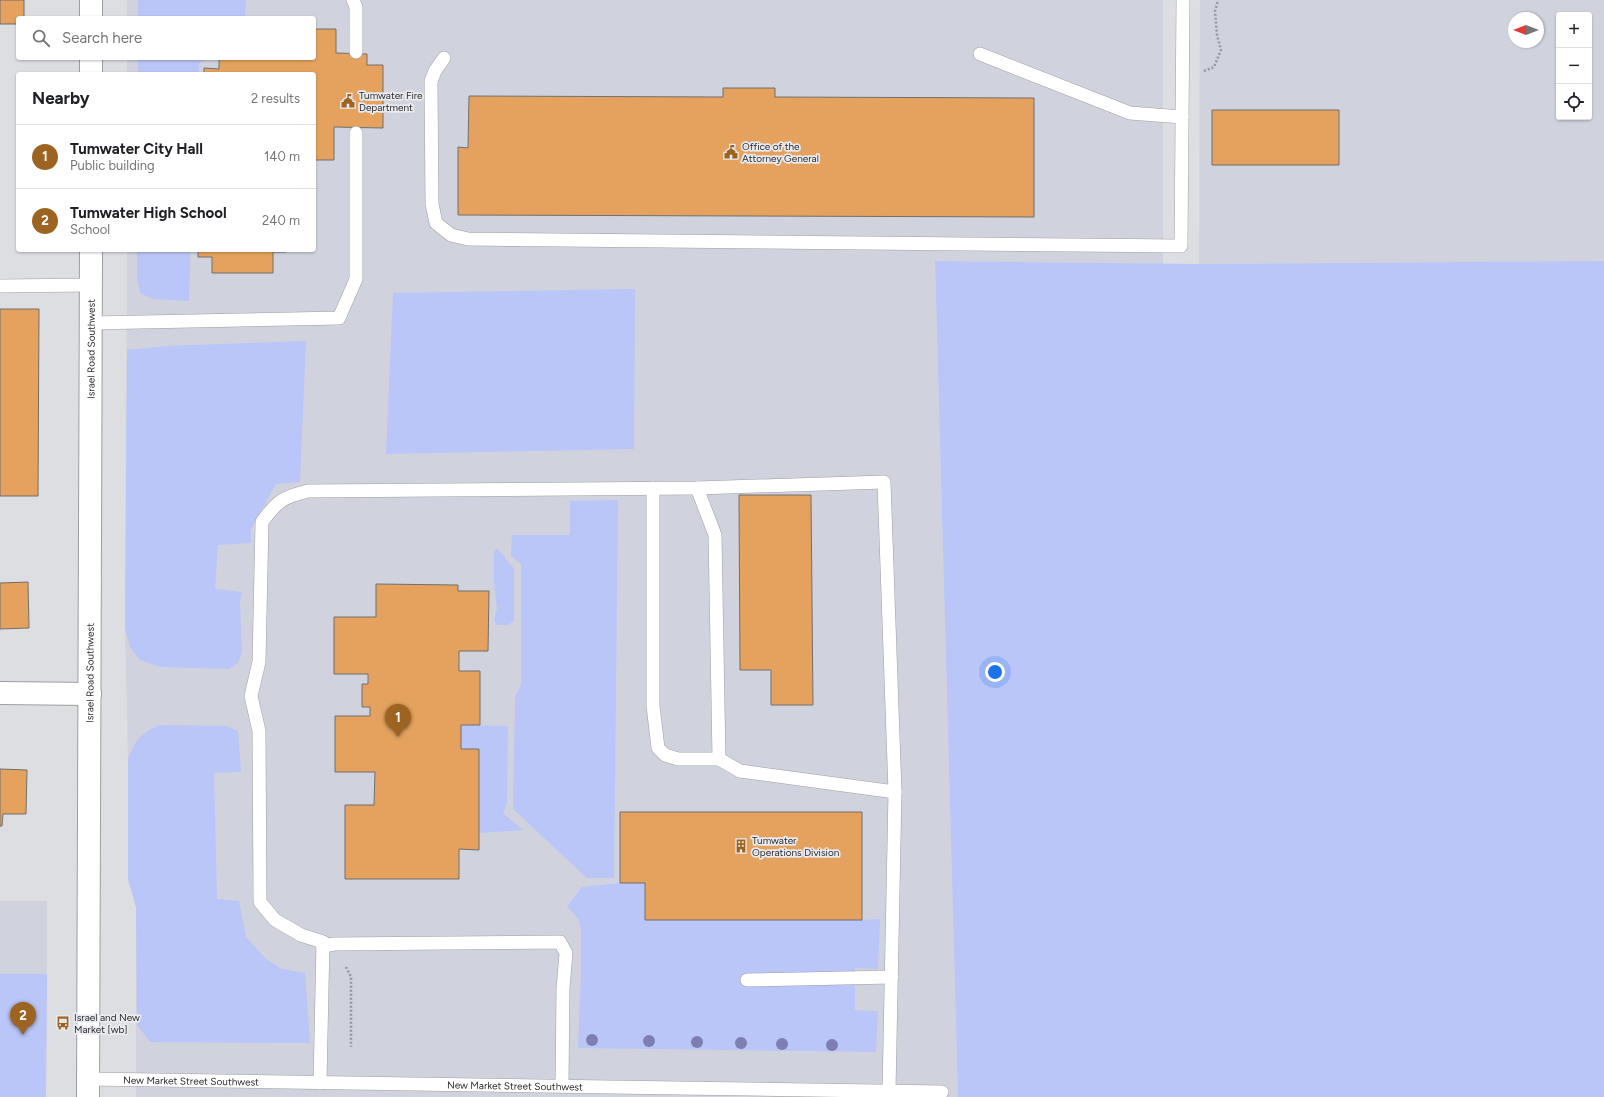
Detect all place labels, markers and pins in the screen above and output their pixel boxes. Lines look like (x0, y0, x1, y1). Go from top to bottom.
place label: Tumwater Fire Department (359, 89, 423, 114)
public building icon: Tumwater Fire Department (340, 93, 356, 109)
place label: Office of the Attorney General (742, 140, 819, 165)
public building icon: Office of the Attorney General (723, 144, 739, 160)
pin: 1 (385, 704, 411, 737)
place label: Tumwater Operations Division (752, 834, 840, 859)
building icon: Tumwater Operations Division (733, 838, 749, 854)
pin: 2 (10, 1002, 36, 1035)
place label: Israel and New Market [wb] (74, 1011, 140, 1036)
bus stop icon: Israel and New Market [wb] (55, 1015, 71, 1031)

